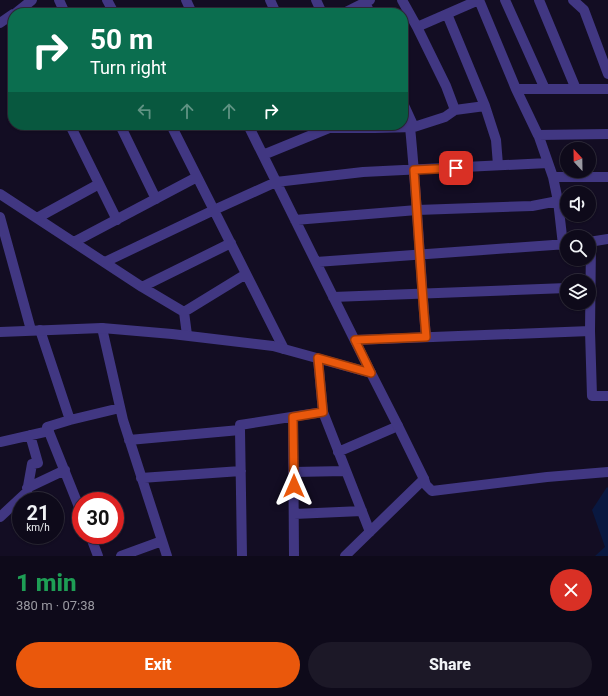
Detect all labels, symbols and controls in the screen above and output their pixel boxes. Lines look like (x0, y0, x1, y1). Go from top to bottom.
text: 50 m (90, 23, 153, 56)
icon: right (24, 24, 76, 76)
text: Turn right (90, 57, 167, 78)
icon: left (134, 100, 156, 122)
icon: ahead (176, 100, 198, 122)
icon: ahead (218, 100, 240, 122)
icon: right (260, 100, 282, 122)
north arrow (560, 142, 596, 178)
map controls (560, 142, 596, 310)
pin (439, 151, 473, 185)
icon: arrive (445, 157, 467, 179)
button: sound (560, 186, 596, 222)
button: search (560, 230, 596, 266)
button: layers (560, 274, 596, 310)
position arrow (273, 465, 315, 507)
speed limit sign: 30 (72, 492, 124, 544)
text: 21 (27, 501, 49, 525)
text: km/h (26, 522, 50, 533)
text: 1 min (16, 569, 77, 597)
button: close (550, 569, 592, 611)
text: 380 m · 07:38 (16, 598, 95, 613)
button: Exit (16, 642, 300, 688)
button: Share (308, 642, 592, 688)

